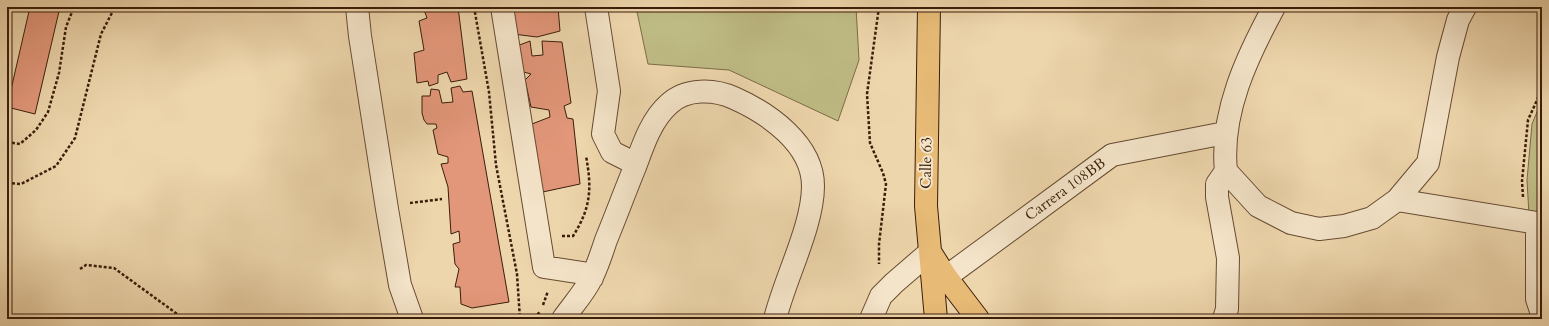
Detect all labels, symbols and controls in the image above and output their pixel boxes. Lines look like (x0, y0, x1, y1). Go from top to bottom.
street label: Calle 63 (916, 137, 936, 189)
street label: Carrera 108BB (1021, 153, 1109, 225)

